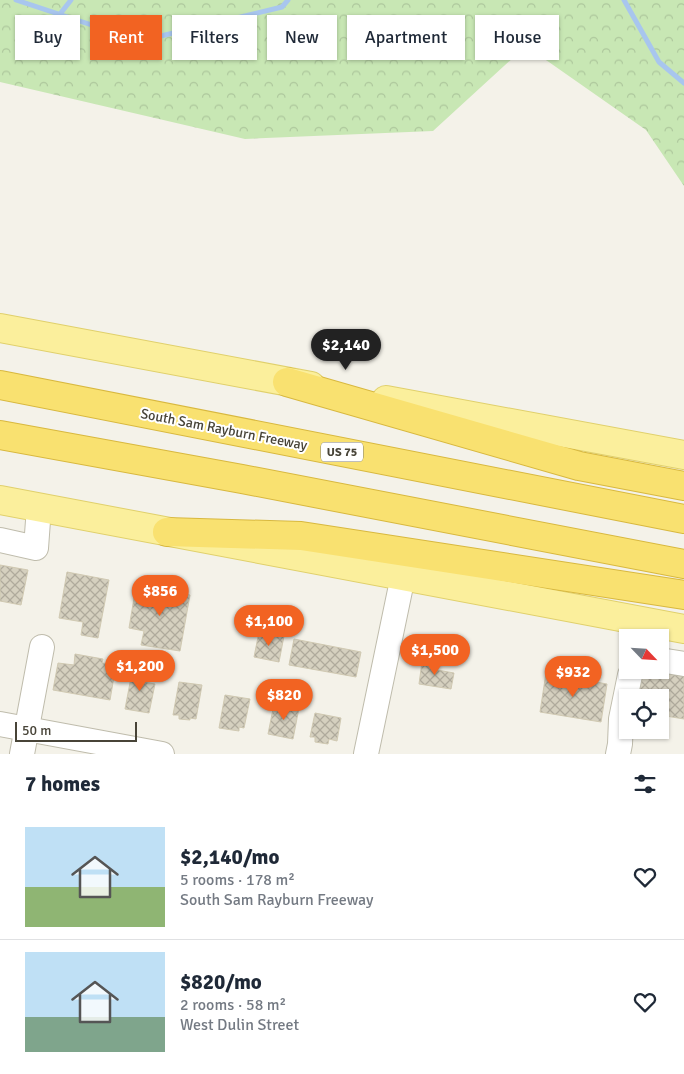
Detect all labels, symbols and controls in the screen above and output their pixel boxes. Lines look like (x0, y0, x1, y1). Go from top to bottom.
chip: Buy (15, 15, 80, 60)
chip: Rent (90, 15, 162, 60)
chip: Filters (172, 15, 257, 60)
chip: New (267, 15, 337, 60)
chip: Apartment (347, 15, 465, 60)
chip: House (475, 15, 559, 60)
pin: $2,140 (305, 328, 387, 371)
text: $2,140 (322, 335, 370, 355)
street label: South Sam Rayburn Freeway (139, 405, 309, 454)
road number: US 75 (321, 442, 363, 462)
pin: $856 (130, 574, 190, 617)
text: $856 (143, 581, 177, 601)
pin: $1,100 (228, 604, 310, 647)
text: $1,100 (245, 611, 293, 631)
north arrow (619, 629, 669, 679)
map controls (619, 629, 669, 739)
pin: $1,500 (394, 634, 476, 676)
text: $1,500 (411, 640, 459, 660)
pin: $1,200 (99, 650, 181, 692)
text: $1,200 (116, 656, 164, 676)
pin: $932 (543, 656, 603, 698)
text: $932 (556, 662, 590, 682)
pin: $820 (254, 678, 314, 721)
text: $820 (267, 685, 301, 705)
button: locate (619, 689, 669, 739)
scale bar (15, 719, 138, 742)
text: 50 m (22, 722, 51, 739)
icon: filters (631, 770, 659, 798)
text: 7 homes (25, 771, 100, 797)
text: $2,140/mo (180, 844, 279, 870)
icon: home (65, 847, 125, 907)
icon: heart (631, 863, 659, 891)
text: 5 rooms · 178 m² (180, 870, 295, 890)
text: South Sam Rayburn Freeway (180, 890, 373, 910)
text: $820/mo (180, 969, 262, 995)
icon: home (65, 972, 125, 1032)
icon: heart (631, 988, 659, 1016)
text: 2 rooms · 58 m² (180, 995, 286, 1015)
text: West Dulin Street (180, 1015, 299, 1035)

